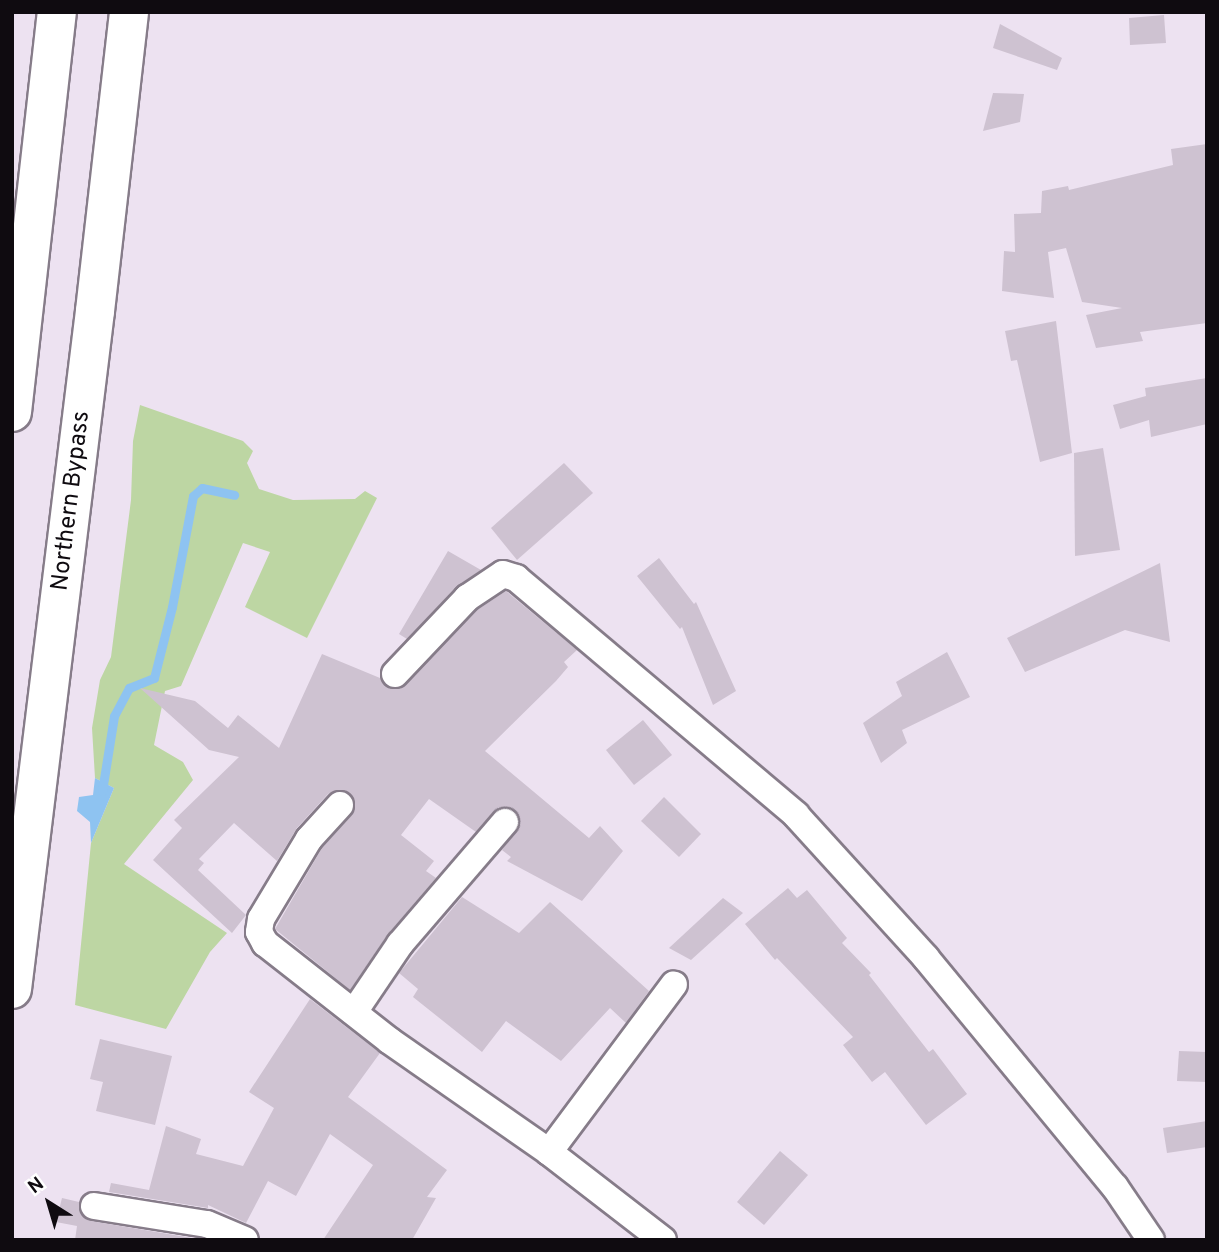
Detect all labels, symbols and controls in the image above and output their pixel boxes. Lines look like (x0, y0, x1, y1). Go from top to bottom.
street label: Northern Bypass (47, 409, 97, 593)
north arrow (14, 1168, 84, 1238)
text: N (24, 1173, 49, 1200)

